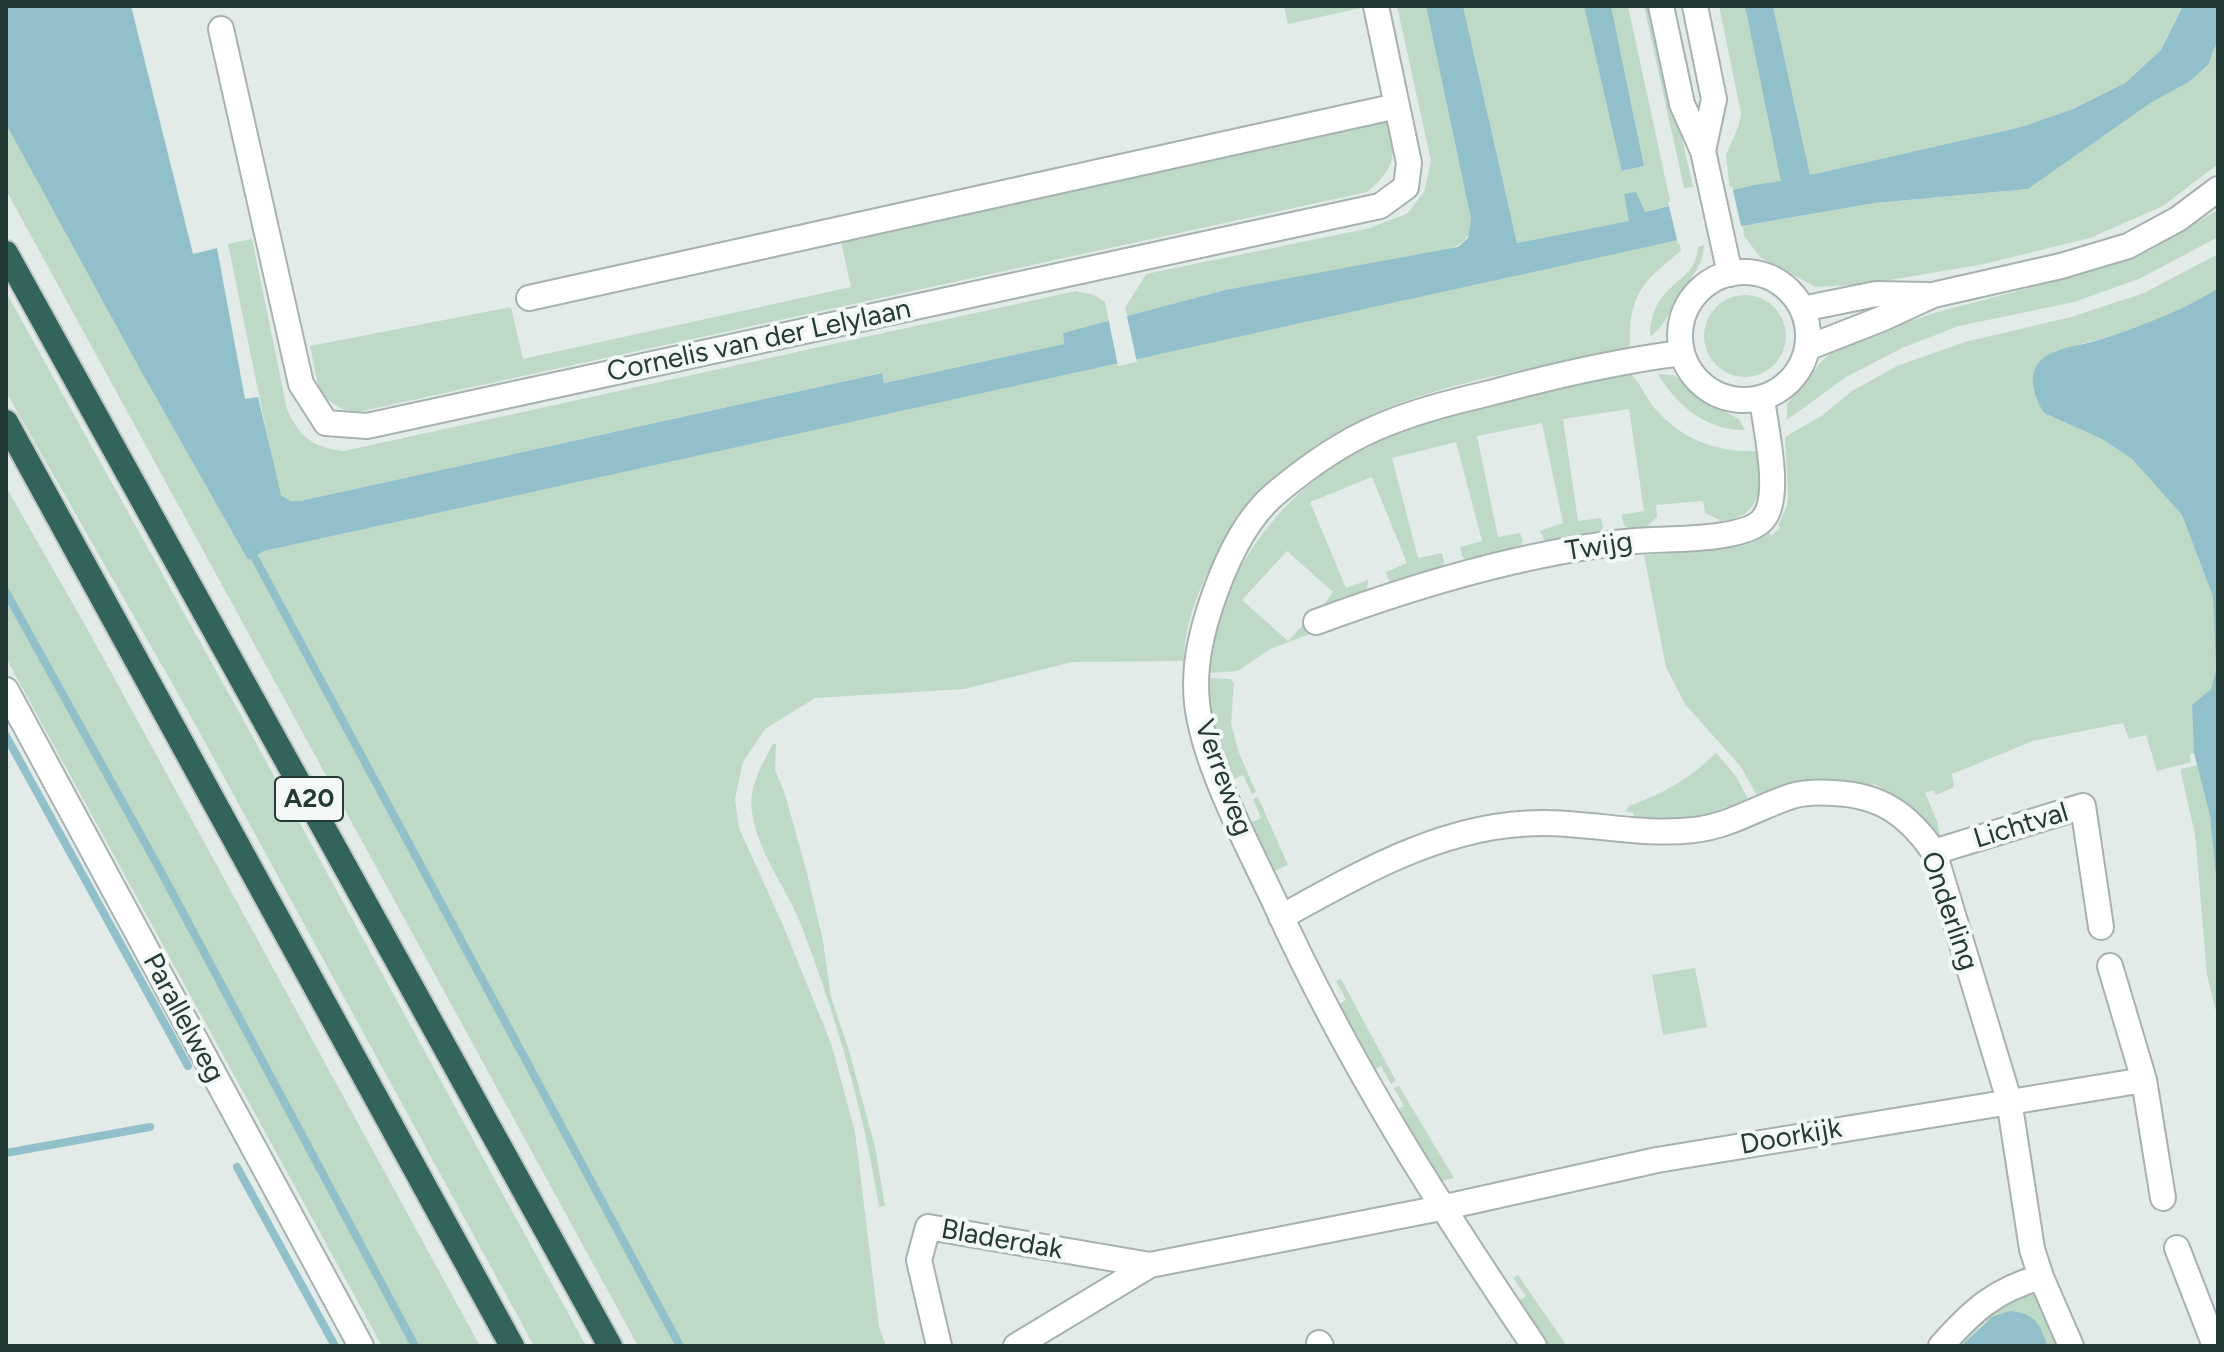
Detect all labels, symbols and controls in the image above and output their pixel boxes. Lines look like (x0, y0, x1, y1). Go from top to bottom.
street label: Cornelis van der Lelylaan (604, 292, 914, 390)
street label: Twijg (1563, 525, 1635, 569)
street label: Verreweg (1187, 716, 1259, 840)
road number: A20 (275, 777, 343, 821)
street label: Lichtval (1970, 796, 2072, 856)
street label: Onderling (1913, 847, 1985, 975)
street label: Parallelweg (135, 948, 231, 1088)
street label: Doorkijk (1738, 1112, 1844, 1162)
street label: Bladerdak (939, 1213, 1065, 1267)

